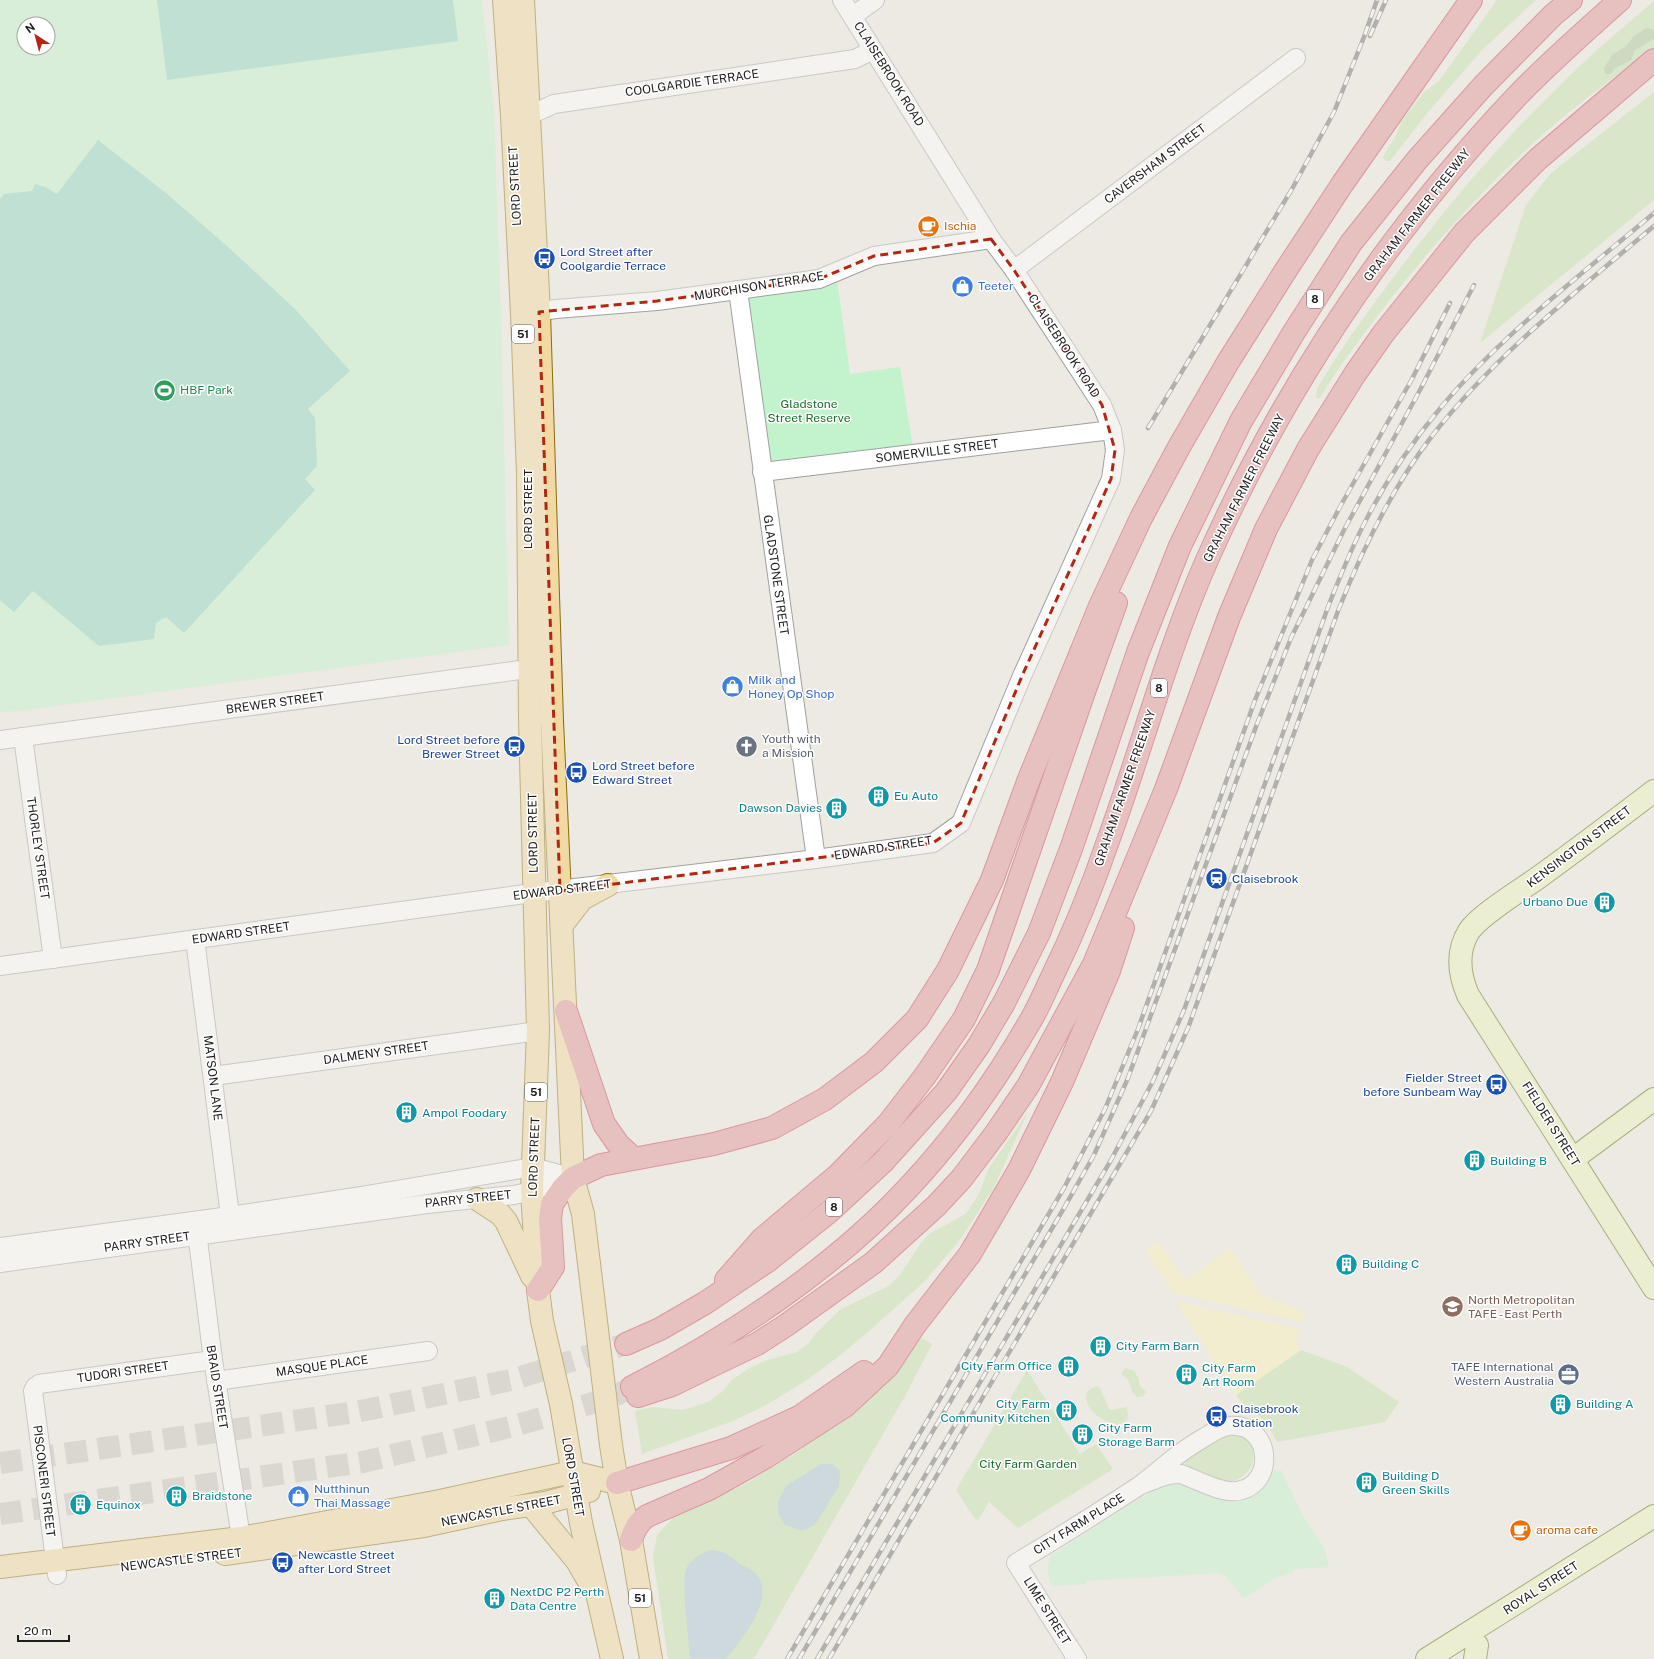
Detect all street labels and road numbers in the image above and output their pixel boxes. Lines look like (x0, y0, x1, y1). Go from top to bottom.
street label: CLAISEBROOK ROAD (851, 19, 927, 129)
street label: COOLGARDIE TERRACE (624, 67, 760, 99)
street label: CAVERSHAM STREET (1102, 121, 1208, 207)
street label: GRAHAM FARMER FREEWAY (1361, 145, 1473, 284)
street label: LORD STREET (506, 146, 524, 226)
street label: MURCHISON TERRACE (693, 269, 825, 303)
road number: 8 (1307, 290, 1323, 308)
street label: CLAISEBROOK ROAD (1025, 292, 1103, 400)
road number: 51 (512, 325, 534, 343)
street label: GRAHAM FARMER FREEWAY (1201, 411, 1288, 564)
street label: SOMERVILLE STREET (875, 437, 999, 465)
street label: LORD STREET (521, 469, 535, 549)
street label: GLADSTONE STREET (761, 514, 791, 636)
road number: 8 (1151, 679, 1167, 697)
street label: BREWER STREET (225, 689, 325, 717)
street label: GRAHAM FARMER FREEWAY (1092, 707, 1159, 868)
street label: LORD STREET (525, 793, 541, 873)
street label: THORLEY STREET (24, 796, 52, 900)
street label: KENSINGTON STREET (1524, 803, 1634, 891)
street label: EDWARD STREET (833, 833, 933, 863)
street label: EDWARD STREET (512, 877, 612, 903)
street label: EDWARD STREET (191, 919, 291, 947)
street label: MATSON LANE (201, 1034, 225, 1122)
street label: DALMENY STREET (323, 1039, 429, 1067)
street label: FIELDER STREET (1519, 1079, 1583, 1169)
road number: 51 (525, 1083, 547, 1101)
street label: LORD STREET (526, 1117, 542, 1197)
street label: PARRY STREET (424, 1187, 512, 1211)
road number: 8 (826, 1198, 842, 1216)
street label: PARRY STREET (103, 1229, 191, 1255)
street label: BRAID STREET (203, 1344, 231, 1430)
street label: MASQUE PLACE (275, 1353, 369, 1379)
street label: TUDORI STREET (76, 1359, 170, 1385)
street label: PISCONERI STREET (30, 1424, 58, 1538)
street label: LORD STREET (559, 1436, 587, 1518)
street label: CITY FARM PLACE (1031, 1490, 1127, 1558)
street label: NEWCASTLE STREET (440, 1493, 562, 1529)
street label: NEWCASTLE STREET (120, 1546, 242, 1574)
street label: ROYAL STREET (1501, 1559, 1581, 1617)
street label: LIME STREET (1021, 1575, 1073, 1647)
road number: 51 (629, 1589, 651, 1607)

